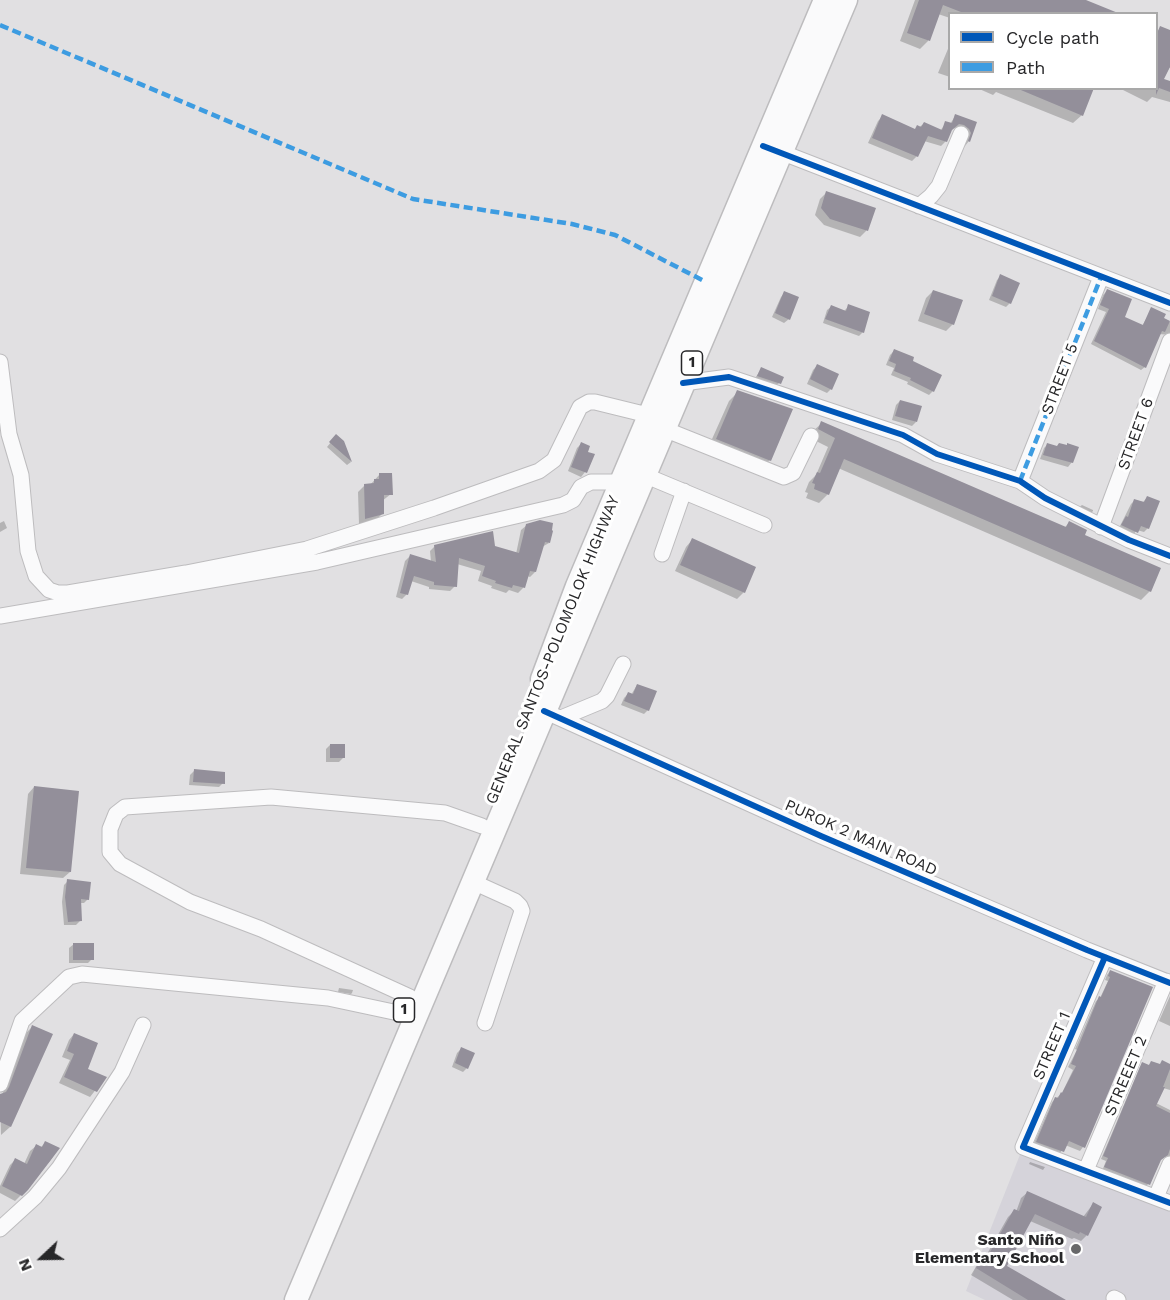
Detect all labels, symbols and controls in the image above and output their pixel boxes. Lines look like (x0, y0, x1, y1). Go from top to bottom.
legend (948, 12, 1158, 90)
text: Cycle path (1006, 27, 1100, 48)
text: Path (1006, 57, 1046, 78)
street label: STREET 5 (1038, 341, 1082, 417)
road number: 1 (682, 351, 702, 375)
street label: STREET 6 (1114, 395, 1158, 473)
street label: GENERAL SANTOS-POLOMOLOK HIGHWAY (482, 493, 624, 807)
street label: PUROK 2 MAIN ROAD (782, 796, 940, 880)
road number: 1 (394, 998, 414, 1022)
street label: STREET 1 (1029, 1009, 1075, 1083)
street label: STREEET 2 (1101, 1033, 1151, 1119)
north arrow (12, 1228, 72, 1288)
place label: Santo Niño Elementary School (915, 1230, 1064, 1268)
marker: Santo Niño Elementary School (1069, 1242, 1083, 1256)
text: N (14, 1256, 36, 1274)

